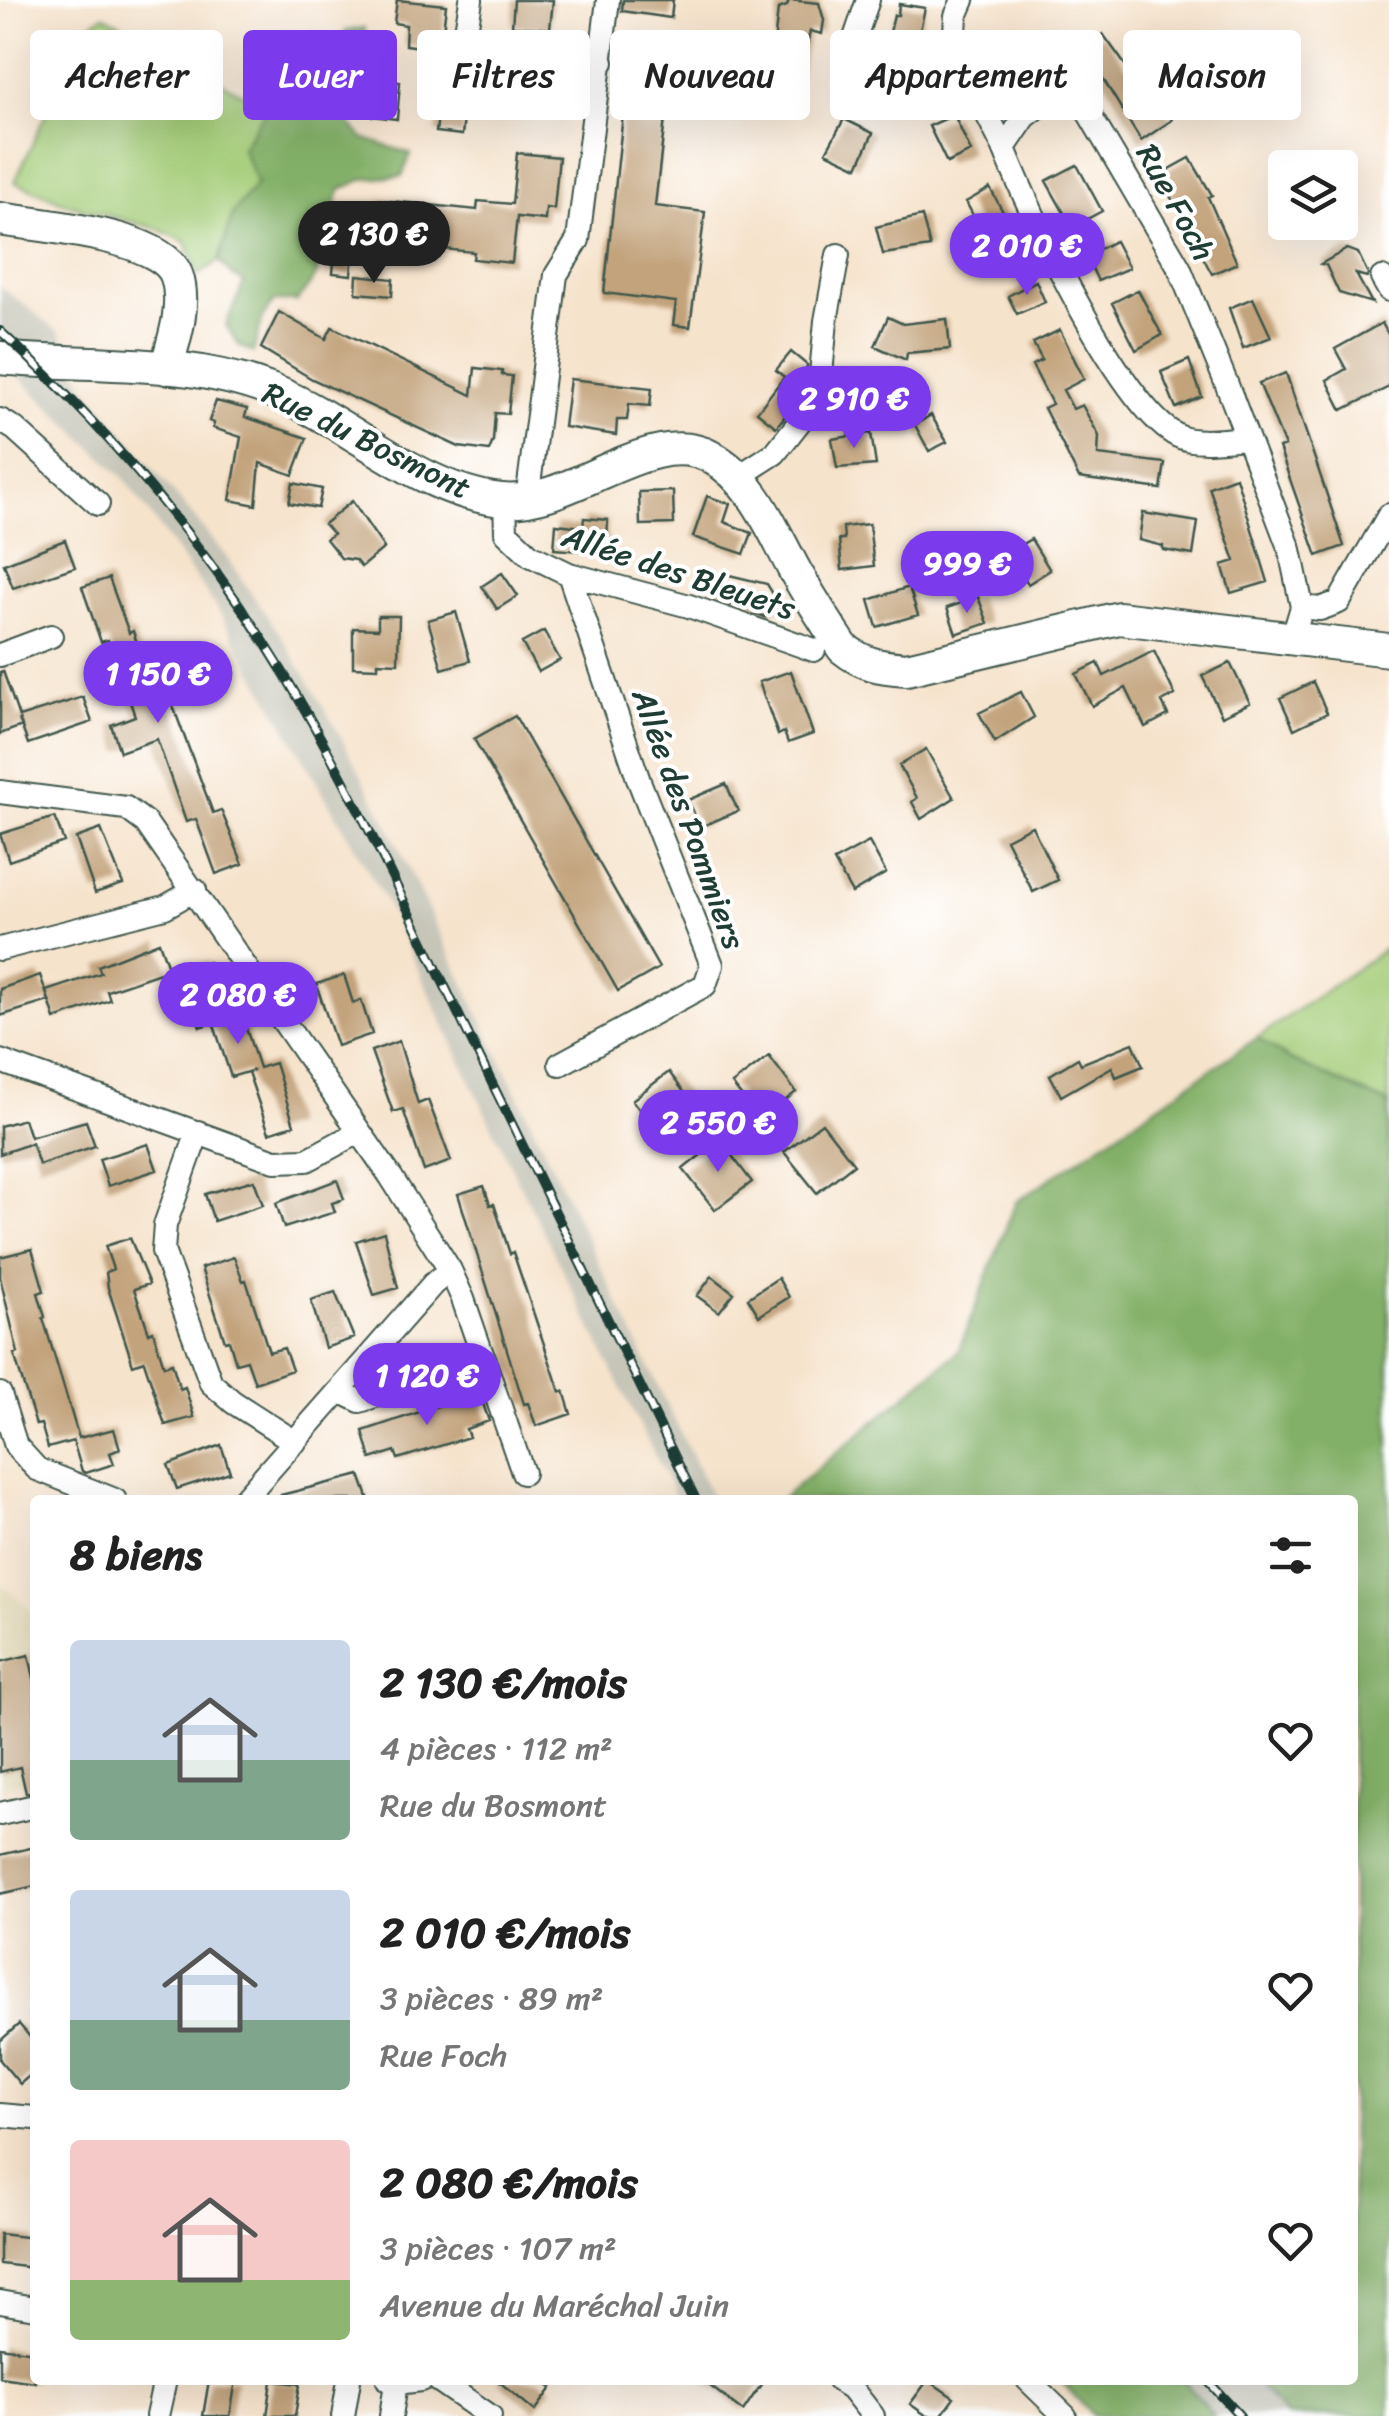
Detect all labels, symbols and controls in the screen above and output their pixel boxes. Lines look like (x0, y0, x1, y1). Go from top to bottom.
chip: Acheter (30, 30, 223, 120)
chip: Louer (243, 30, 397, 120)
chip: Filtres (417, 30, 590, 120)
chip: Nouveau (610, 30, 810, 120)
chip: Appartement (830, 30, 1103, 120)
chip: Maison (1123, 30, 1301, 120)
street label: Rue Foch (1120, 133, 1231, 272)
map controls (1268, 150, 1358, 240)
button: layers (1268, 150, 1358, 240)
pin: 2 130 € (282, 201, 466, 286)
text: 2 130 € (320, 205, 428, 262)
pin: 2 010 € (935, 213, 1119, 298)
text: 2 010 € (972, 217, 1082, 274)
street label: Rue du Bosmont (252, 365, 481, 516)
pin: 2 910 € (762, 366, 946, 451)
text: 2 910 € (799, 370, 909, 427)
street label: Allée des Bleuets (554, 508, 803, 637)
pin: 999 € (897, 531, 1037, 616)
text: 999 € (923, 535, 1011, 592)
pin: 1 150 € (66, 641, 250, 726)
text: 1 150 € (105, 645, 211, 702)
street label: Allée des Pommiers (614, 680, 762, 958)
pin: 2 080 € (146, 962, 330, 1047)
text: 2 080 € (180, 966, 296, 1023)
pin: 2 550 € (626, 1090, 810, 1175)
text: 2 550 € (660, 1094, 776, 1151)
pin: 1 120 € (335, 1343, 519, 1428)
text: 1 120 € (375, 1347, 479, 1404)
text: 8 biens (70, 1518, 202, 1592)
icon: filters (1263, 1528, 1318, 1583)
text: 2 130 €/mois (380, 1646, 627, 1720)
icon: home (150, 1680, 270, 1800)
icon: heart (1263, 1713, 1318, 1768)
text: 4 pièces · 112 m² (380, 1720, 613, 1777)
text: Rue du Bosmont (380, 1777, 607, 1834)
text: 2 010 €/mois (380, 1896, 630, 1970)
icon: home (150, 1930, 270, 2050)
icon: heart (1263, 1963, 1318, 2018)
text: 3 pièces · 89 m² (380, 1970, 603, 2027)
text: Rue Foch (380, 2027, 507, 2084)
text: 2 080 €/mois (380, 2146, 638, 2220)
icon: home (150, 2180, 270, 2300)
icon: heart (1263, 2213, 1318, 2268)
text: 3 pièces · 107 m² (380, 2220, 617, 2277)
text: Avenue du Maréchal Juin (380, 2277, 729, 2334)

